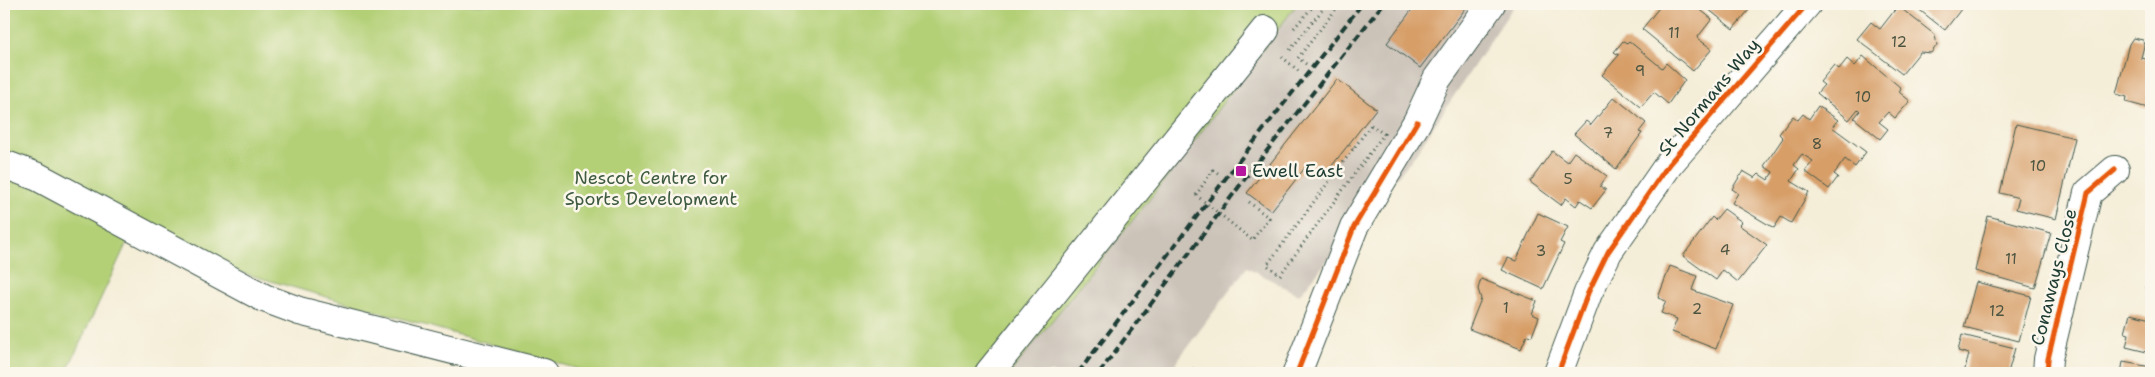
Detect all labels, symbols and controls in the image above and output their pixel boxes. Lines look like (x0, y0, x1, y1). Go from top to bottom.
house number: 11 (1668, 23, 1680, 43)
house number: 12 (1891, 32, 1907, 52)
street label: St Normans Way (1653, 33, 1765, 161)
house number: 9 (1635, 61, 1645, 81)
house number: 10 (1855, 87, 1871, 107)
house number: 7 (1603, 123, 1613, 143)
house number: 8 (1812, 134, 1822, 154)
house number: 10 (2030, 156, 2046, 176)
place label: Ewell East (1252, 159, 1343, 183)
marker: Ewell East (1234, 164, 1248, 178)
park label: Nescot Centre for Sports Development (565, 166, 737, 211)
house number: 5 (1563, 169, 1573, 189)
street label: Conaways Close (2025, 206, 2083, 348)
house number: 4 (1720, 240, 1730, 260)
house number: 3 (1536, 241, 1546, 261)
house number: 11 (2005, 249, 2017, 269)
house number: 1 (1503, 298, 1509, 318)
house number: 2 (1692, 299, 1702, 319)
house number: 12 (1989, 301, 2005, 321)

